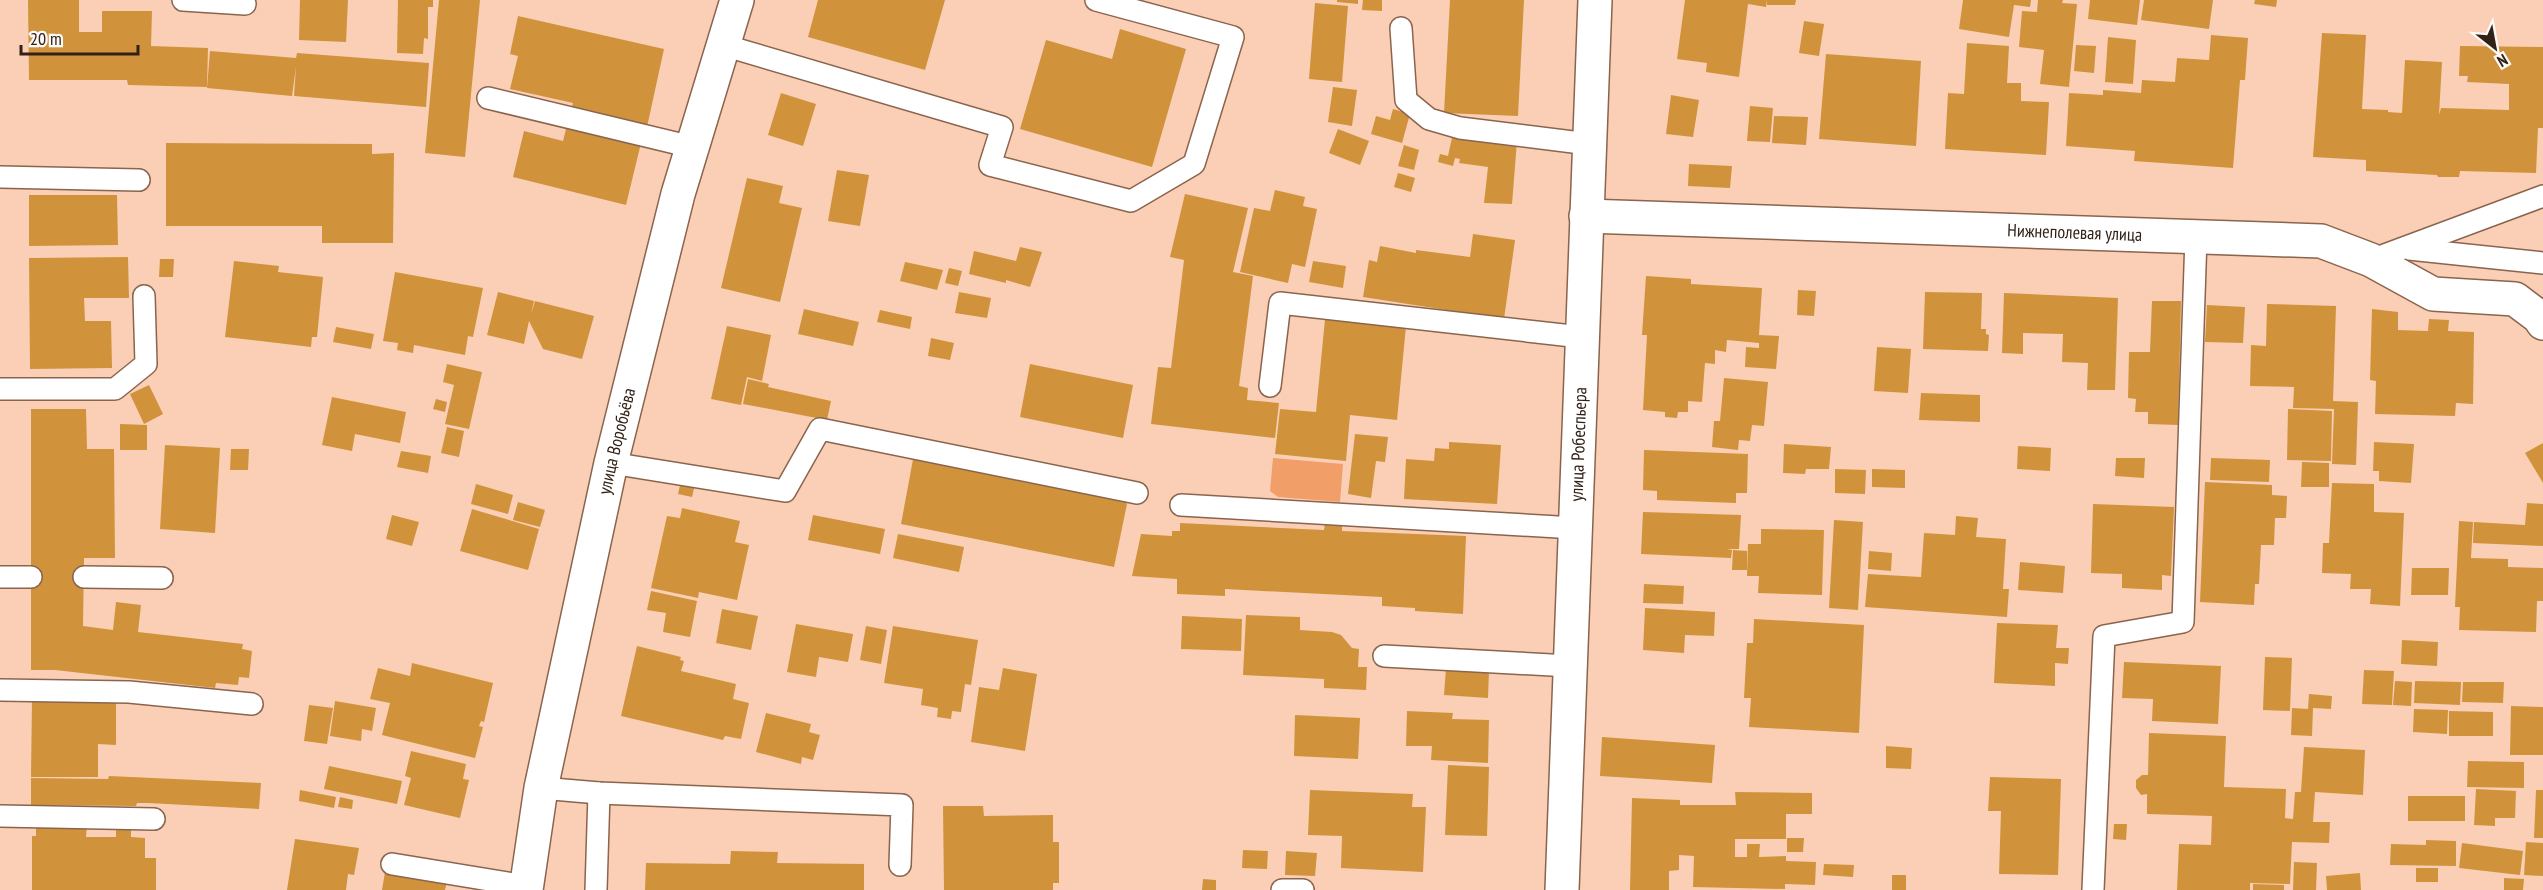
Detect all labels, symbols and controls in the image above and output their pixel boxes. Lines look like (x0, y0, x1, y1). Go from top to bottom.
scale bar (21, 18, 138, 56)
north arrow (2465, 18, 2525, 78)
text: 20 m (30, 27, 62, 50)
text: N (2494, 50, 2512, 72)
street label: Нижнеполевая улица (2007, 218, 2143, 246)
street label: улица Воробьёва (593, 385, 640, 497)
street label: улица Робеспьера (1564, 387, 1592, 502)

